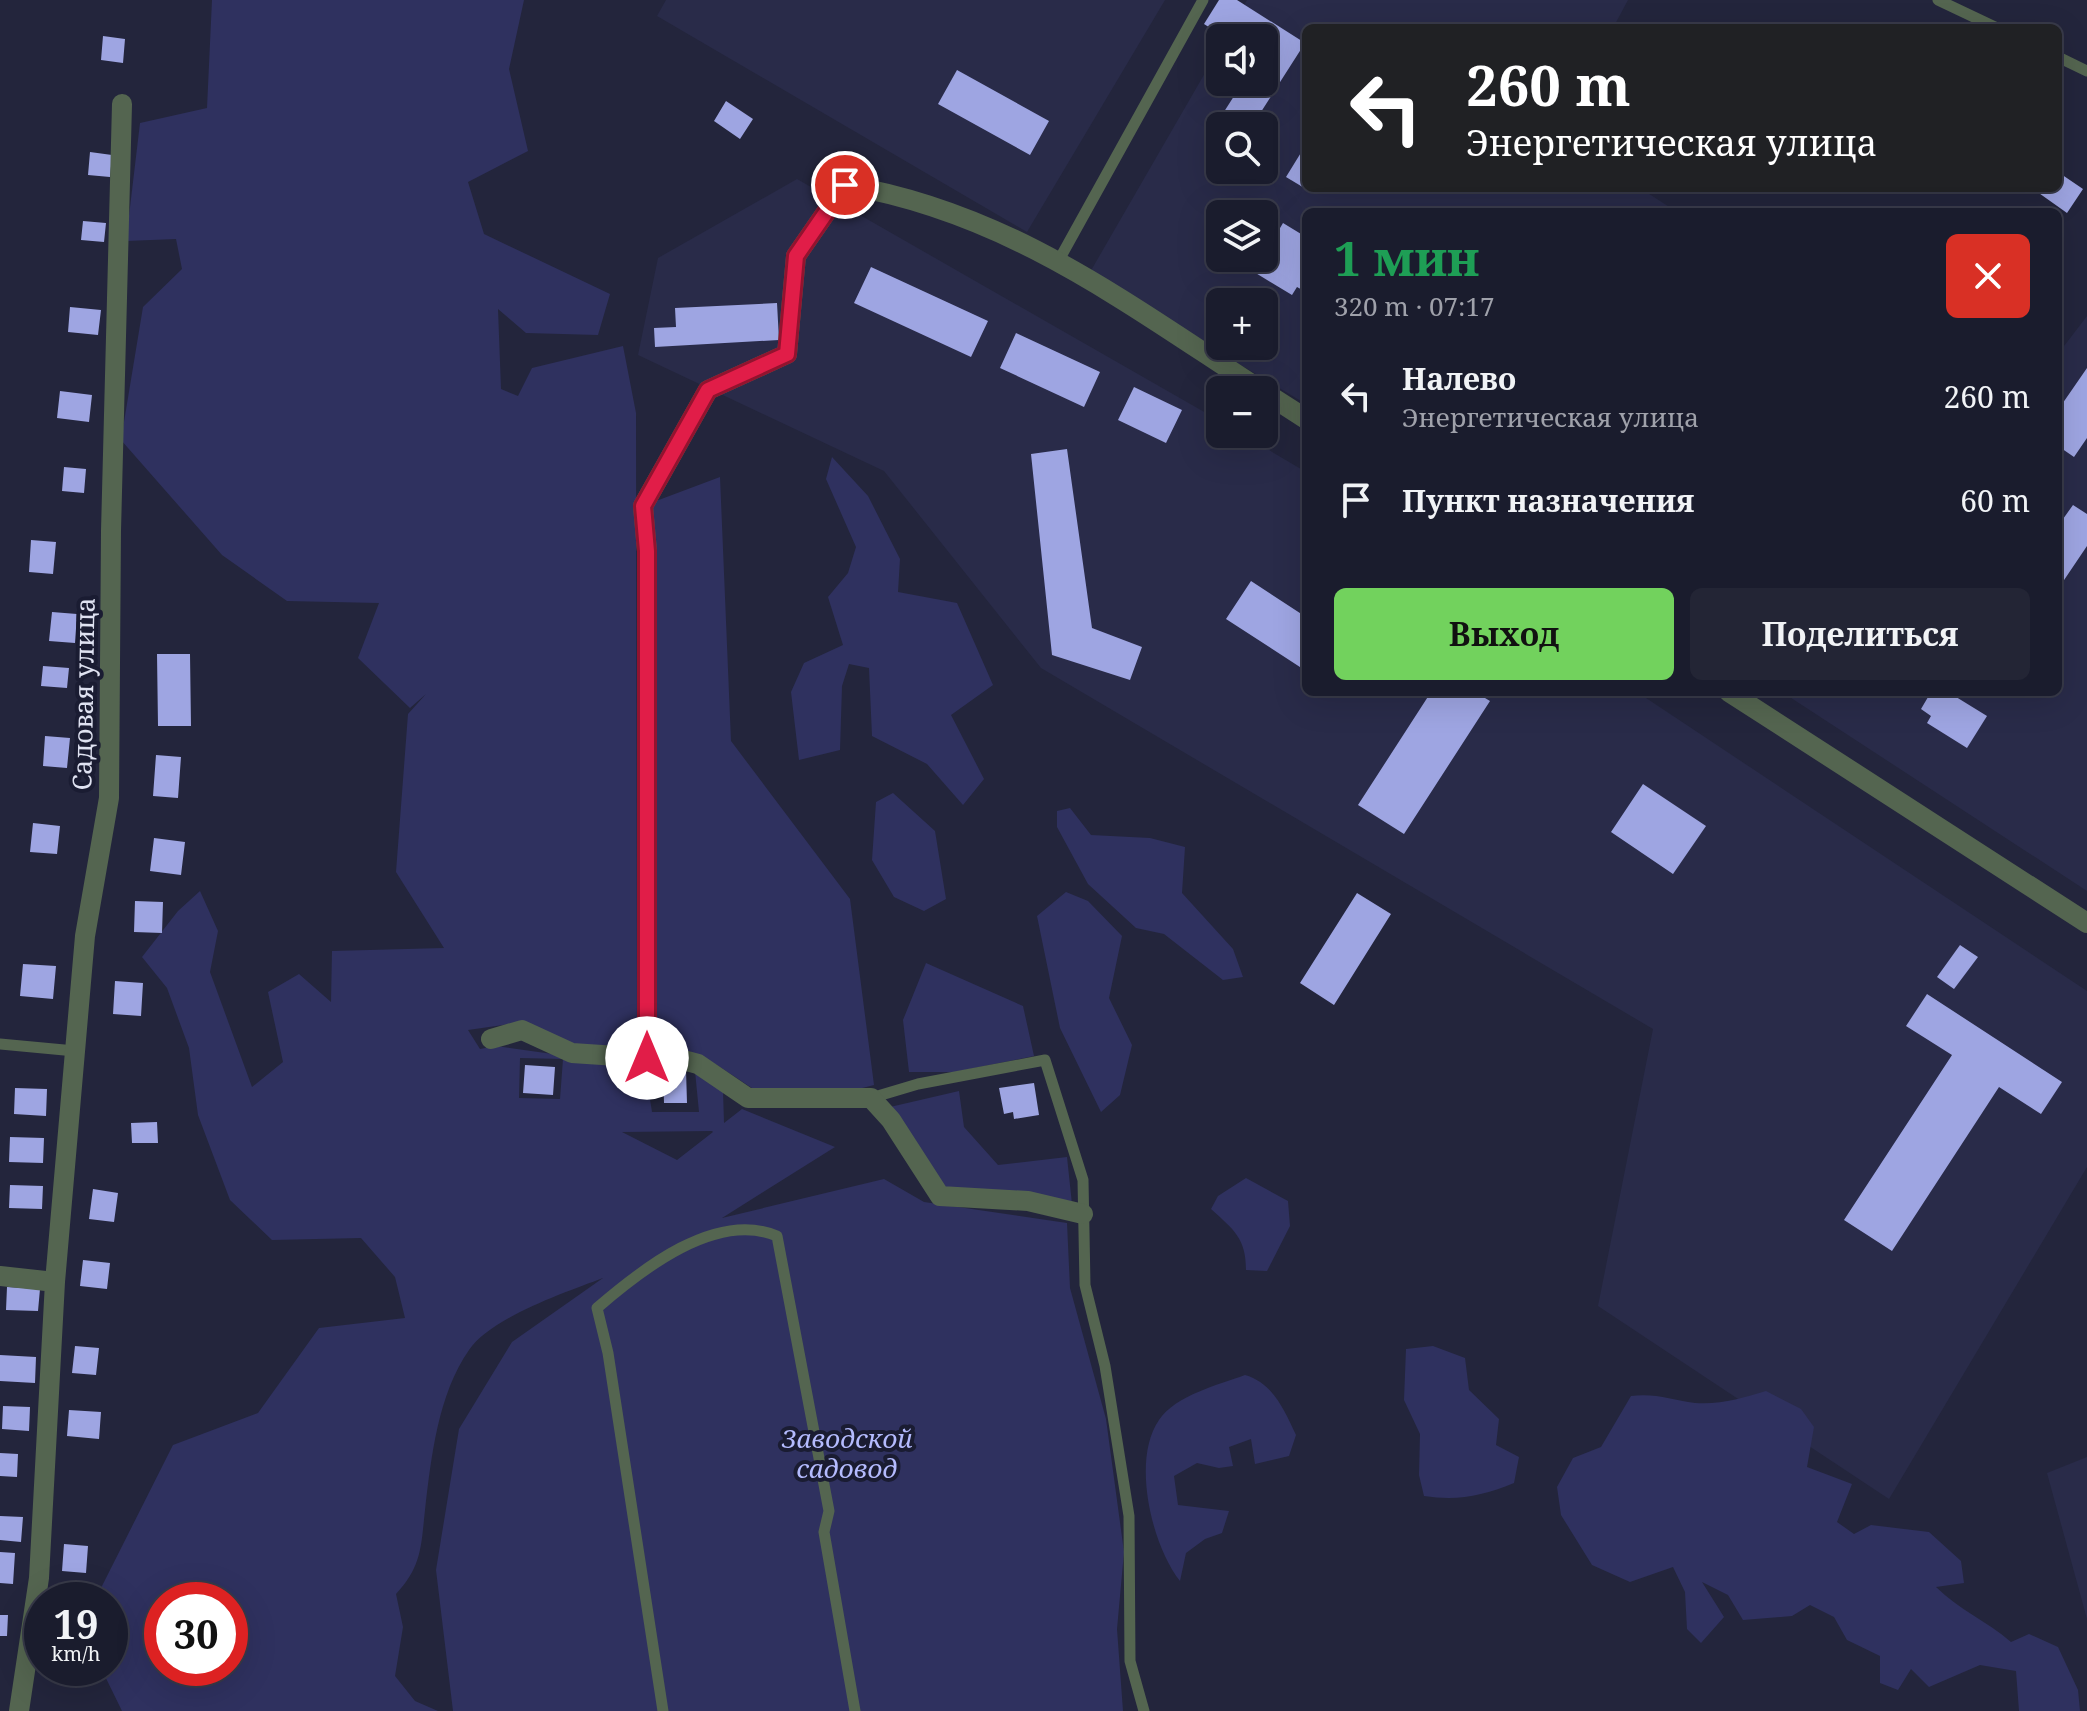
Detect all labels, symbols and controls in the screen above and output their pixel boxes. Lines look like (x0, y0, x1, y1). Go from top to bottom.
map controls (1206, 24, 1278, 448)
button: sound (1206, 24, 1278, 96)
text: 260 m (1466, 46, 1631, 122)
icon: left (1334, 56, 1438, 160)
button: search (1206, 112, 1278, 184)
text: Энергетическая улица (1466, 118, 1877, 167)
pin (811, 151, 879, 219)
icon: arrive (823, 163, 867, 207)
button: layers (1206, 200, 1278, 272)
text: 1 мин (1334, 225, 1479, 290)
button: close (1946, 234, 2030, 318)
button: + (1206, 288, 1278, 360)
text: 320 m · 07:17 (1334, 288, 1495, 324)
text: Налево (1402, 358, 1516, 399)
icon: left (1334, 374, 1378, 418)
button: − (1206, 376, 1278, 448)
text: 260 m (1944, 376, 2030, 417)
text: Энергетическая улица (1402, 399, 1699, 435)
icon: arrive (1334, 478, 1378, 522)
text: Пункт назначения (1402, 480, 1694, 521)
text: 60 m (1960, 480, 2030, 521)
button: Выход (1334, 588, 1674, 680)
button: Поделиться (1690, 588, 2030, 680)
street label: Садовая улица (63, 597, 103, 791)
position arrow (605, 1016, 689, 1100)
park label: Заводской садовод (781, 1420, 913, 1486)
speed limit sign: 30 (144, 1582, 248, 1686)
text: 19 (53, 1596, 99, 1651)
text: km/h (51, 1640, 101, 1667)

